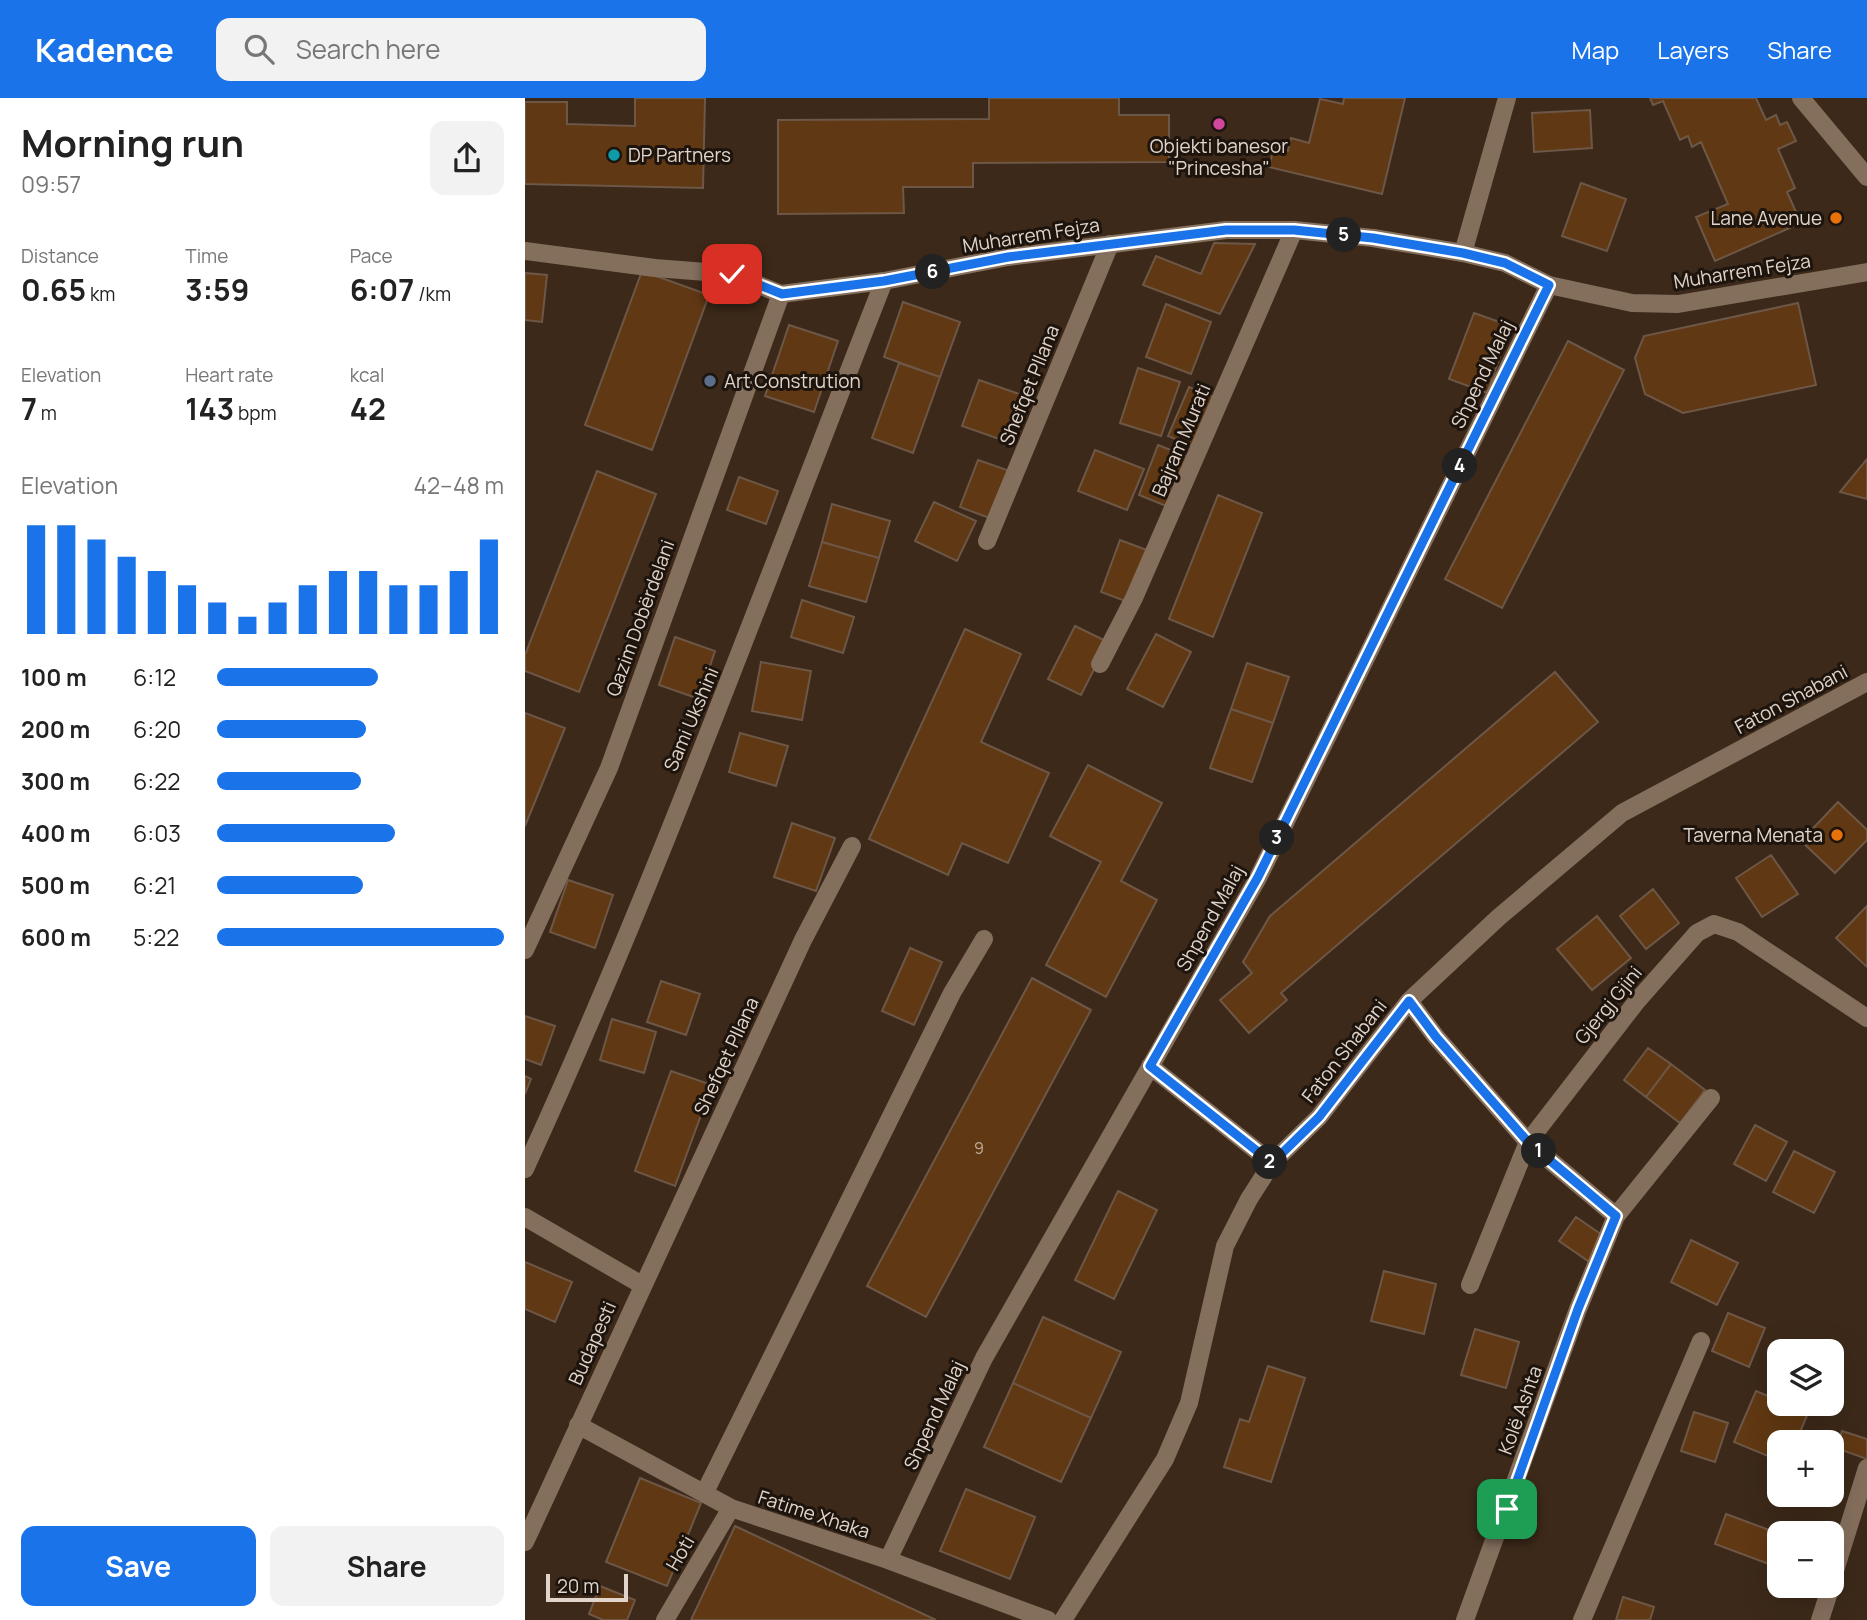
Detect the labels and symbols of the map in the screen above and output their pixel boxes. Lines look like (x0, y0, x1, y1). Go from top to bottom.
marker: Objekti banesor "Princesha" (1211, 116, 1227, 132)
place label: Objekti banesor "Princesha" (1150, 133, 1288, 181)
place label: DP Partners (628, 142, 731, 168)
marker: DP Partners (606, 147, 622, 163)
place label: Lane Avenue (1711, 205, 1822, 231)
marker: Lane Avenue (1828, 210, 1844, 226)
street label: Muharrem Fejza (961, 211, 1101, 259)
pin: 5 (1327, 218, 1361, 252)
pin (702, 244, 762, 304)
street label: Muharrem Fejza (1672, 247, 1812, 295)
pin: 6 (915, 254, 951, 290)
street label: Shpend Malaj (1445, 315, 1519, 433)
street label: Shefqet Pllana (993, 321, 1065, 449)
place label: Art Constrution (724, 368, 861, 394)
marker: Art Constrution (702, 373, 718, 389)
street label: Bajram Murati (1146, 380, 1216, 500)
pin: 4 (1443, 448, 1478, 484)
street label: Qazim Dobërdelani (600, 536, 680, 700)
street label: Faton Shabani (1730, 658, 1852, 740)
street label: Sami Ukshini (657, 663, 725, 775)
pin: 3 (1259, 820, 1295, 856)
place label: Taverna Menata (1683, 822, 1823, 848)
marker: Taverna Menata (1829, 827, 1845, 843)
street label: Shpend Malaj (1170, 860, 1250, 976)
street label: Gjergj Gjini (1568, 960, 1648, 1050)
street label: Shefqet Pllana (687, 993, 765, 1119)
street label: Faton Shabani (1295, 994, 1393, 1108)
pin: 1 (1521, 1134, 1557, 1168)
house number: 9 (974, 1137, 984, 1159)
pin: 2 (1253, 1144, 1287, 1180)
street label: Budapesti (562, 1297, 622, 1389)
street label: Shpend Malaj (897, 1356, 971, 1474)
street label: Kolë Ashta (1492, 1362, 1548, 1458)
pin (1477, 1479, 1537, 1539)
street label: Fatime Xhaka (755, 1484, 873, 1544)
street label: Hoti (660, 1531, 700, 1575)
scale bar (546, 1571, 628, 1603)

